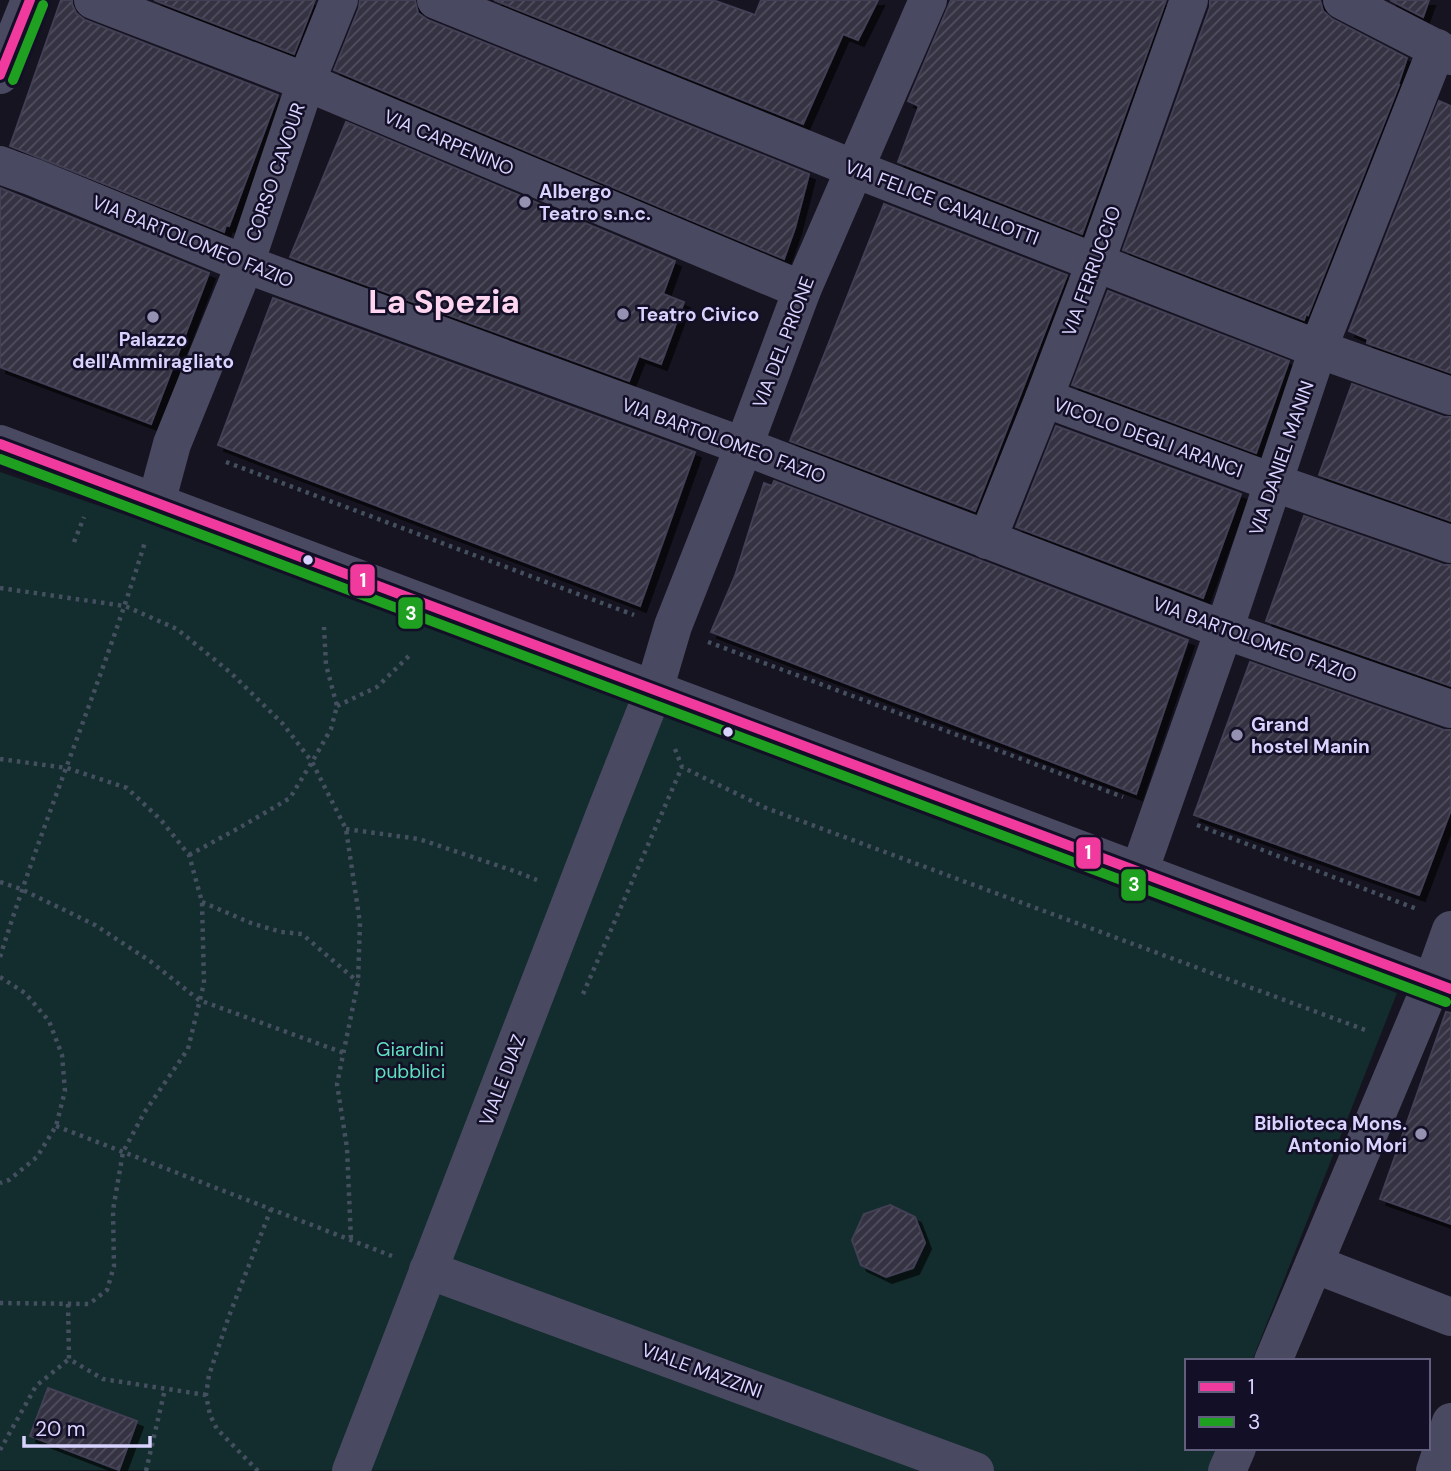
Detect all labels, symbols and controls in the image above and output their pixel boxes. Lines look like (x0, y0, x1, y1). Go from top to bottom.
street label: CORSO CAVOUR (240, 99, 311, 245)
street label: VIA CARPENINO (380, 104, 518, 181)
street label: VIA FELICE CAVALLOTTI (841, 154, 1042, 251)
place label: Albergo Teatro s.n.c. (539, 179, 651, 226)
street label: VIA BARTOLOMEO FAZIO (88, 190, 297, 293)
marker: Albergo Teatro s.n.c. (517, 194, 533, 210)
street label: VIA FERRUCCIO (1056, 202, 1127, 340)
street label: VIA DEL PRIONE (747, 273, 820, 412)
district label: La Spezia (368, 280, 520, 323)
place label: Teatro Civico (637, 302, 759, 327)
marker: Teatro Civico (615, 306, 631, 322)
marker: Palazzo dell'Ammiragliato (145, 309, 161, 325)
place label: Palazzo dell'Ammiragliato (72, 327, 234, 374)
street label: VIA DANIEL MANIN (1243, 377, 1320, 539)
street label: VIA BARTOLOMEO FAZIO (618, 392, 829, 489)
street label: VICOLO DEGLI ARANCI (1050, 392, 1246, 483)
unlabelled marker (301, 553, 315, 567)
line badge: 1 (349, 563, 376, 597)
text: 1 (360, 568, 366, 593)
street label: VIA BARTOLOMEO FAZIO (1149, 591, 1360, 688)
line badge: 3 (397, 596, 424, 630)
text: 3 (405, 601, 417, 626)
place label: Grand hostel Manin (1251, 712, 1370, 759)
unlabelled marker (721, 725, 735, 739)
marker: Grand hostel Manin (1229, 727, 1245, 743)
line badge: 1 (1075, 836, 1102, 870)
text: 1 (1085, 840, 1091, 865)
line badge: 3 (1120, 868, 1147, 902)
text: 3 (1128, 872, 1140, 897)
street label: VIALE DIAZ (474, 1031, 531, 1129)
park label: Giardini pubblici (375, 1037, 445, 1084)
place label: Biblioteca Mons. Antonio Mori (1254, 1111, 1407, 1158)
marker: Biblioteca Mons. Antonio Mori (1413, 1126, 1429, 1142)
street label: VIALE MAZZINI (638, 1337, 766, 1404)
legend (1185, 1359, 1430, 1450)
text: 1 (1248, 1373, 1255, 1401)
scale bar (24, 1404, 150, 1448)
text: 3 (1248, 1408, 1260, 1436)
text: 20 m (35, 1415, 86, 1443)

